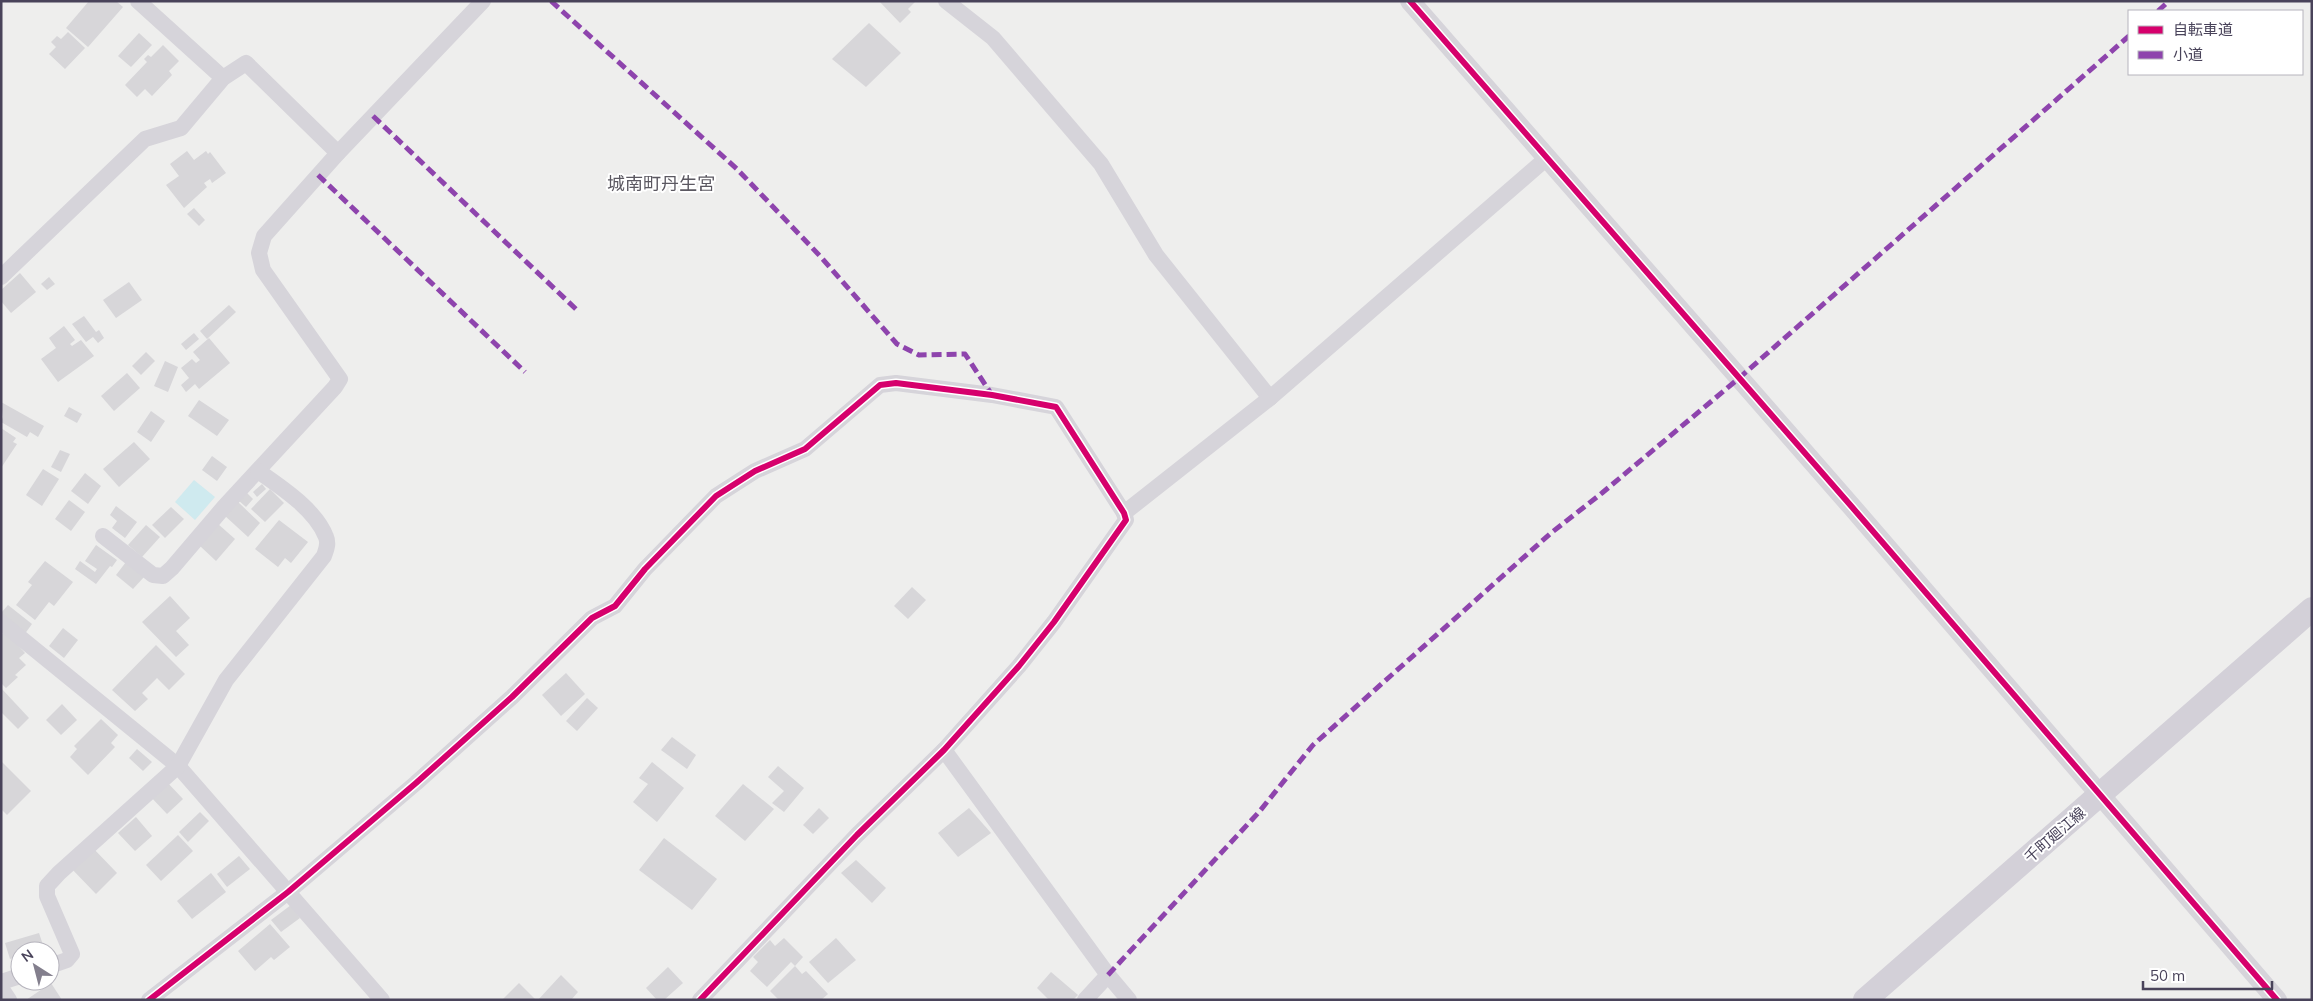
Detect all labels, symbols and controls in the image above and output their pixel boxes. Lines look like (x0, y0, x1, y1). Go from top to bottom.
legend (2128, 10, 2303, 75)
text: 自転車道 (2173, 20, 2233, 39)
text: 小道 (2173, 45, 2203, 64)
district label: 城南町丹生宮 (607, 172, 715, 195)
street label: 千町廻江線 (2020, 803, 2089, 866)
north arrow (10, 941, 60, 991)
text: N (18, 945, 37, 966)
scale bar (2143, 958, 2272, 990)
text: 50 m (2150, 966, 2185, 985)

